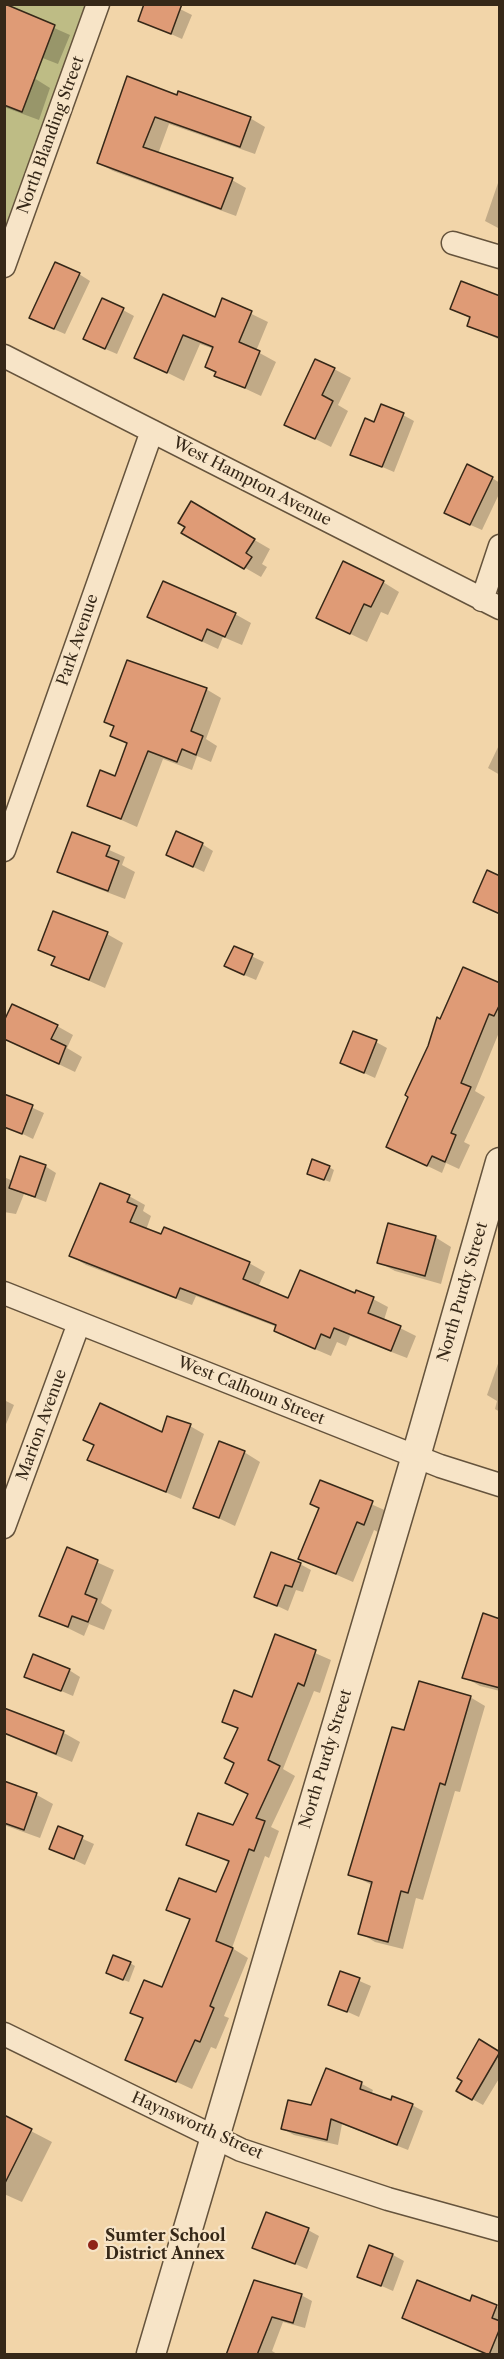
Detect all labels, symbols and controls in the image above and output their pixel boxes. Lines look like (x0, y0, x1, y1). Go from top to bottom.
street label: North Blanding Street (14, 54, 88, 216)
street label: West Hampton Avenue (170, 434, 334, 530)
street label: Park Avenue (53, 592, 103, 688)
street label: North Purdy Street (434, 1220, 492, 1364)
street label: West Calhoun Street (175, 1353, 327, 1429)
street label: Marion Avenue (13, 1367, 71, 1483)
street label: North Purdy Street (296, 1687, 356, 1831)
street label: Haynsworth Street (128, 2088, 266, 2164)
place label: Sumter School District Annex (105, 2226, 226, 2264)
marker: Sumter School District Annex (86, 2238, 100, 2252)

